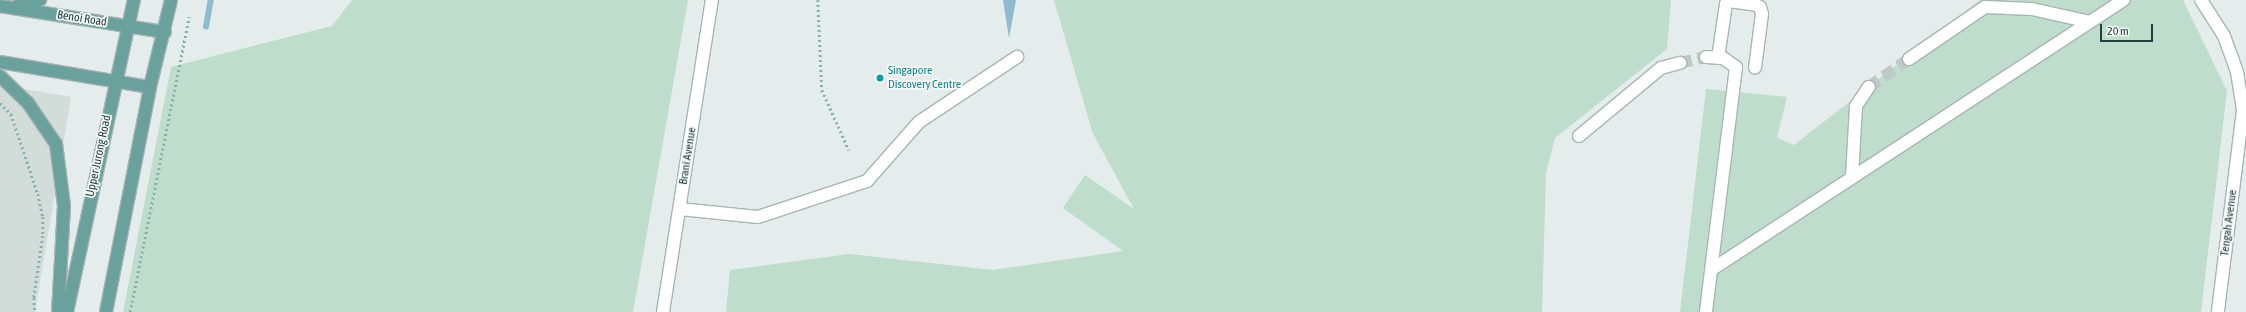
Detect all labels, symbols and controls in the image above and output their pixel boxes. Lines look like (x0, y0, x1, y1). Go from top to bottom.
street label: Benoi Road (56, 8, 108, 30)
scale bar (2102, 16, 2155, 42)
text: 20 m (2107, 24, 2129, 38)
place label: Singapore Discovery Centre (888, 64, 961, 92)
marker: Singapore Discovery Centre (875, 73, 885, 83)
street label: Upper Jurong Road (83, 114, 115, 198)
street label: Brani Avenue (676, 126, 700, 186)
street label: Tengah Avenue (2218, 189, 2240, 257)

